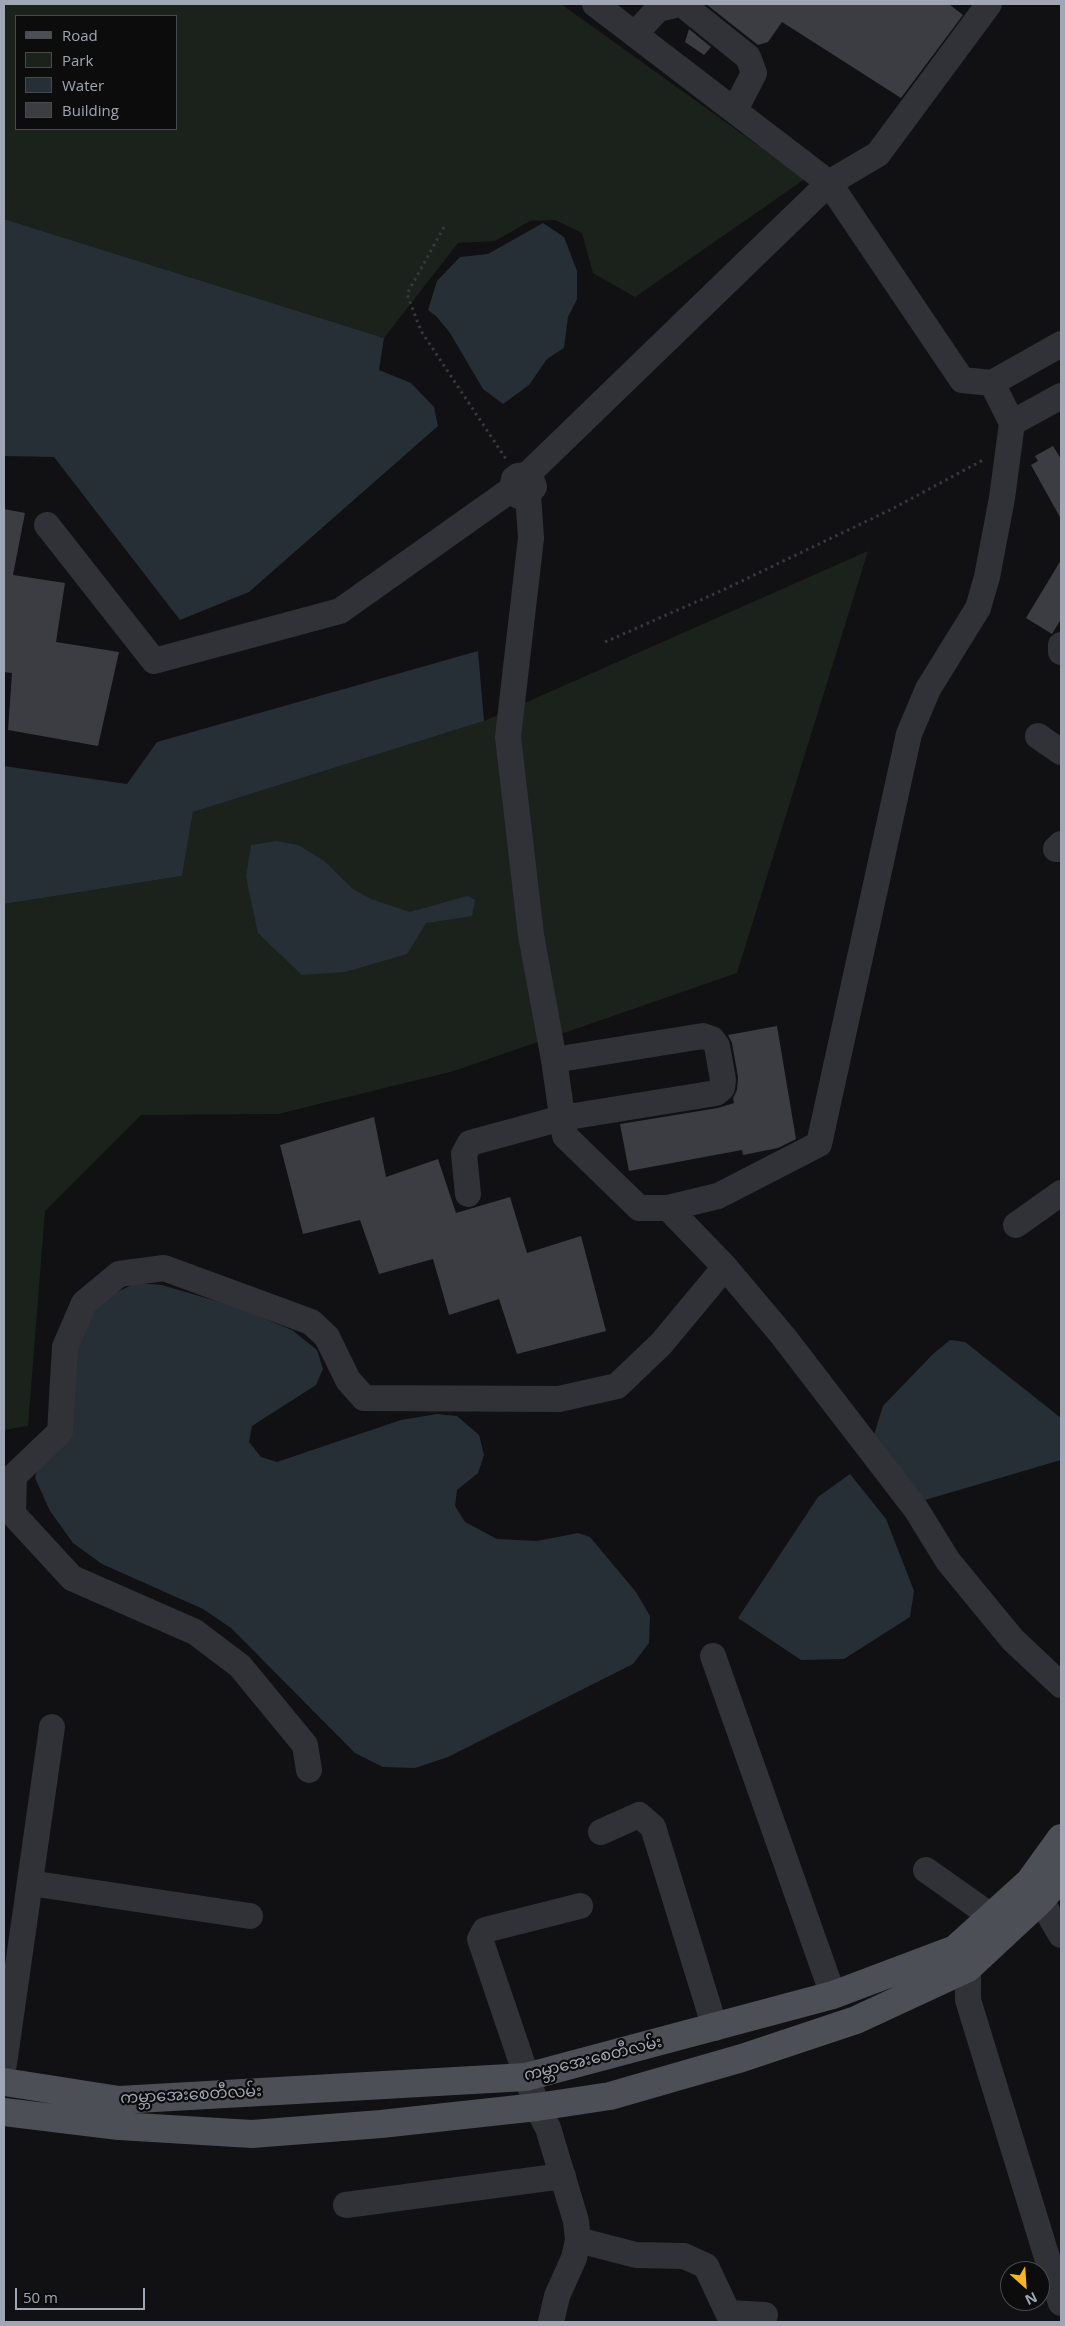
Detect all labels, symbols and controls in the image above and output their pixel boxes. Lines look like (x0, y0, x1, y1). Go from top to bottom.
legend (15, 15, 178, 130)
text: Road (62, 25, 98, 45)
text: Park (62, 50, 93, 70)
text: Water (62, 75, 104, 95)
text: Building (62, 100, 119, 120)
street label: ကမ္ဘာအေးစေတီလမ်း (522, 2033, 664, 2085)
street label: ကမ္ဘာအေးစေတီလမ်း (120, 2082, 262, 2108)
north arrow (1000, 2261, 1050, 2311)
scale bar (18, 2278, 148, 2310)
text: 50 m (23, 2287, 58, 2307)
text: N (1022, 2288, 1041, 2310)

